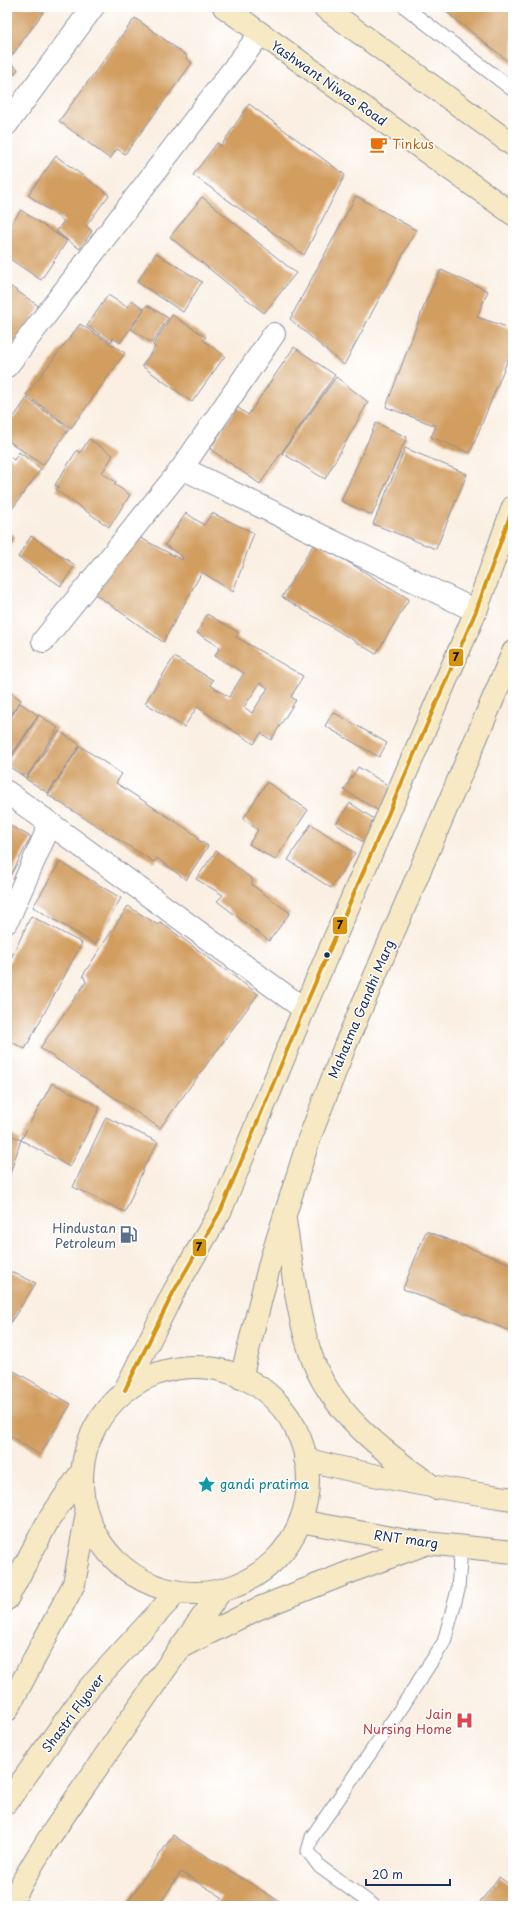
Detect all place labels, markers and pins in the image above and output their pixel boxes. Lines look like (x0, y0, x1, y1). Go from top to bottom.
cafe icon: Tinkus (369, 134, 389, 154)
place label: Tinkus (392, 134, 434, 153)
unlabelled marker (322, 950, 332, 960)
place label: Hindustan Petroleum (52, 1218, 116, 1252)
fuel station icon: Hindustan Petroleum (119, 1225, 139, 1245)
place icon: gandi pratima (197, 1474, 217, 1494)
place label: gandi pratima (220, 1474, 310, 1493)
place label: Jain Nursing Home (363, 1704, 452, 1738)
hospital icon: Jain Nursing Home (455, 1711, 475, 1731)

